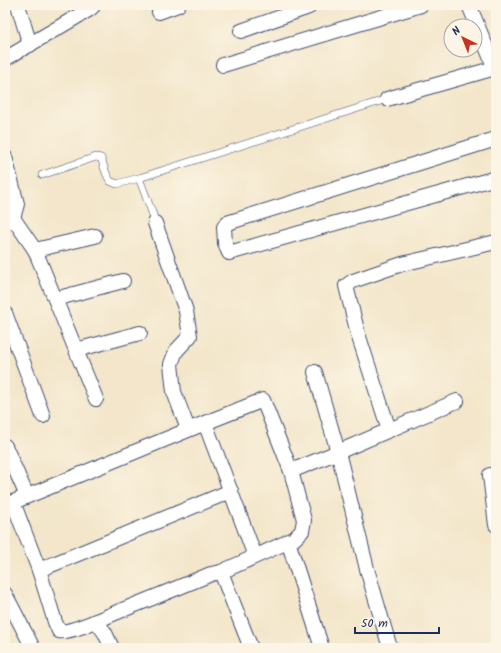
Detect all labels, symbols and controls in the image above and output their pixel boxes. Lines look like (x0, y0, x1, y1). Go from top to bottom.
north arrow (443, 18, 483, 58)
text: N (448, 22, 466, 40)
scale bar (355, 609, 439, 635)
text: 50 m (361, 614, 388, 633)

